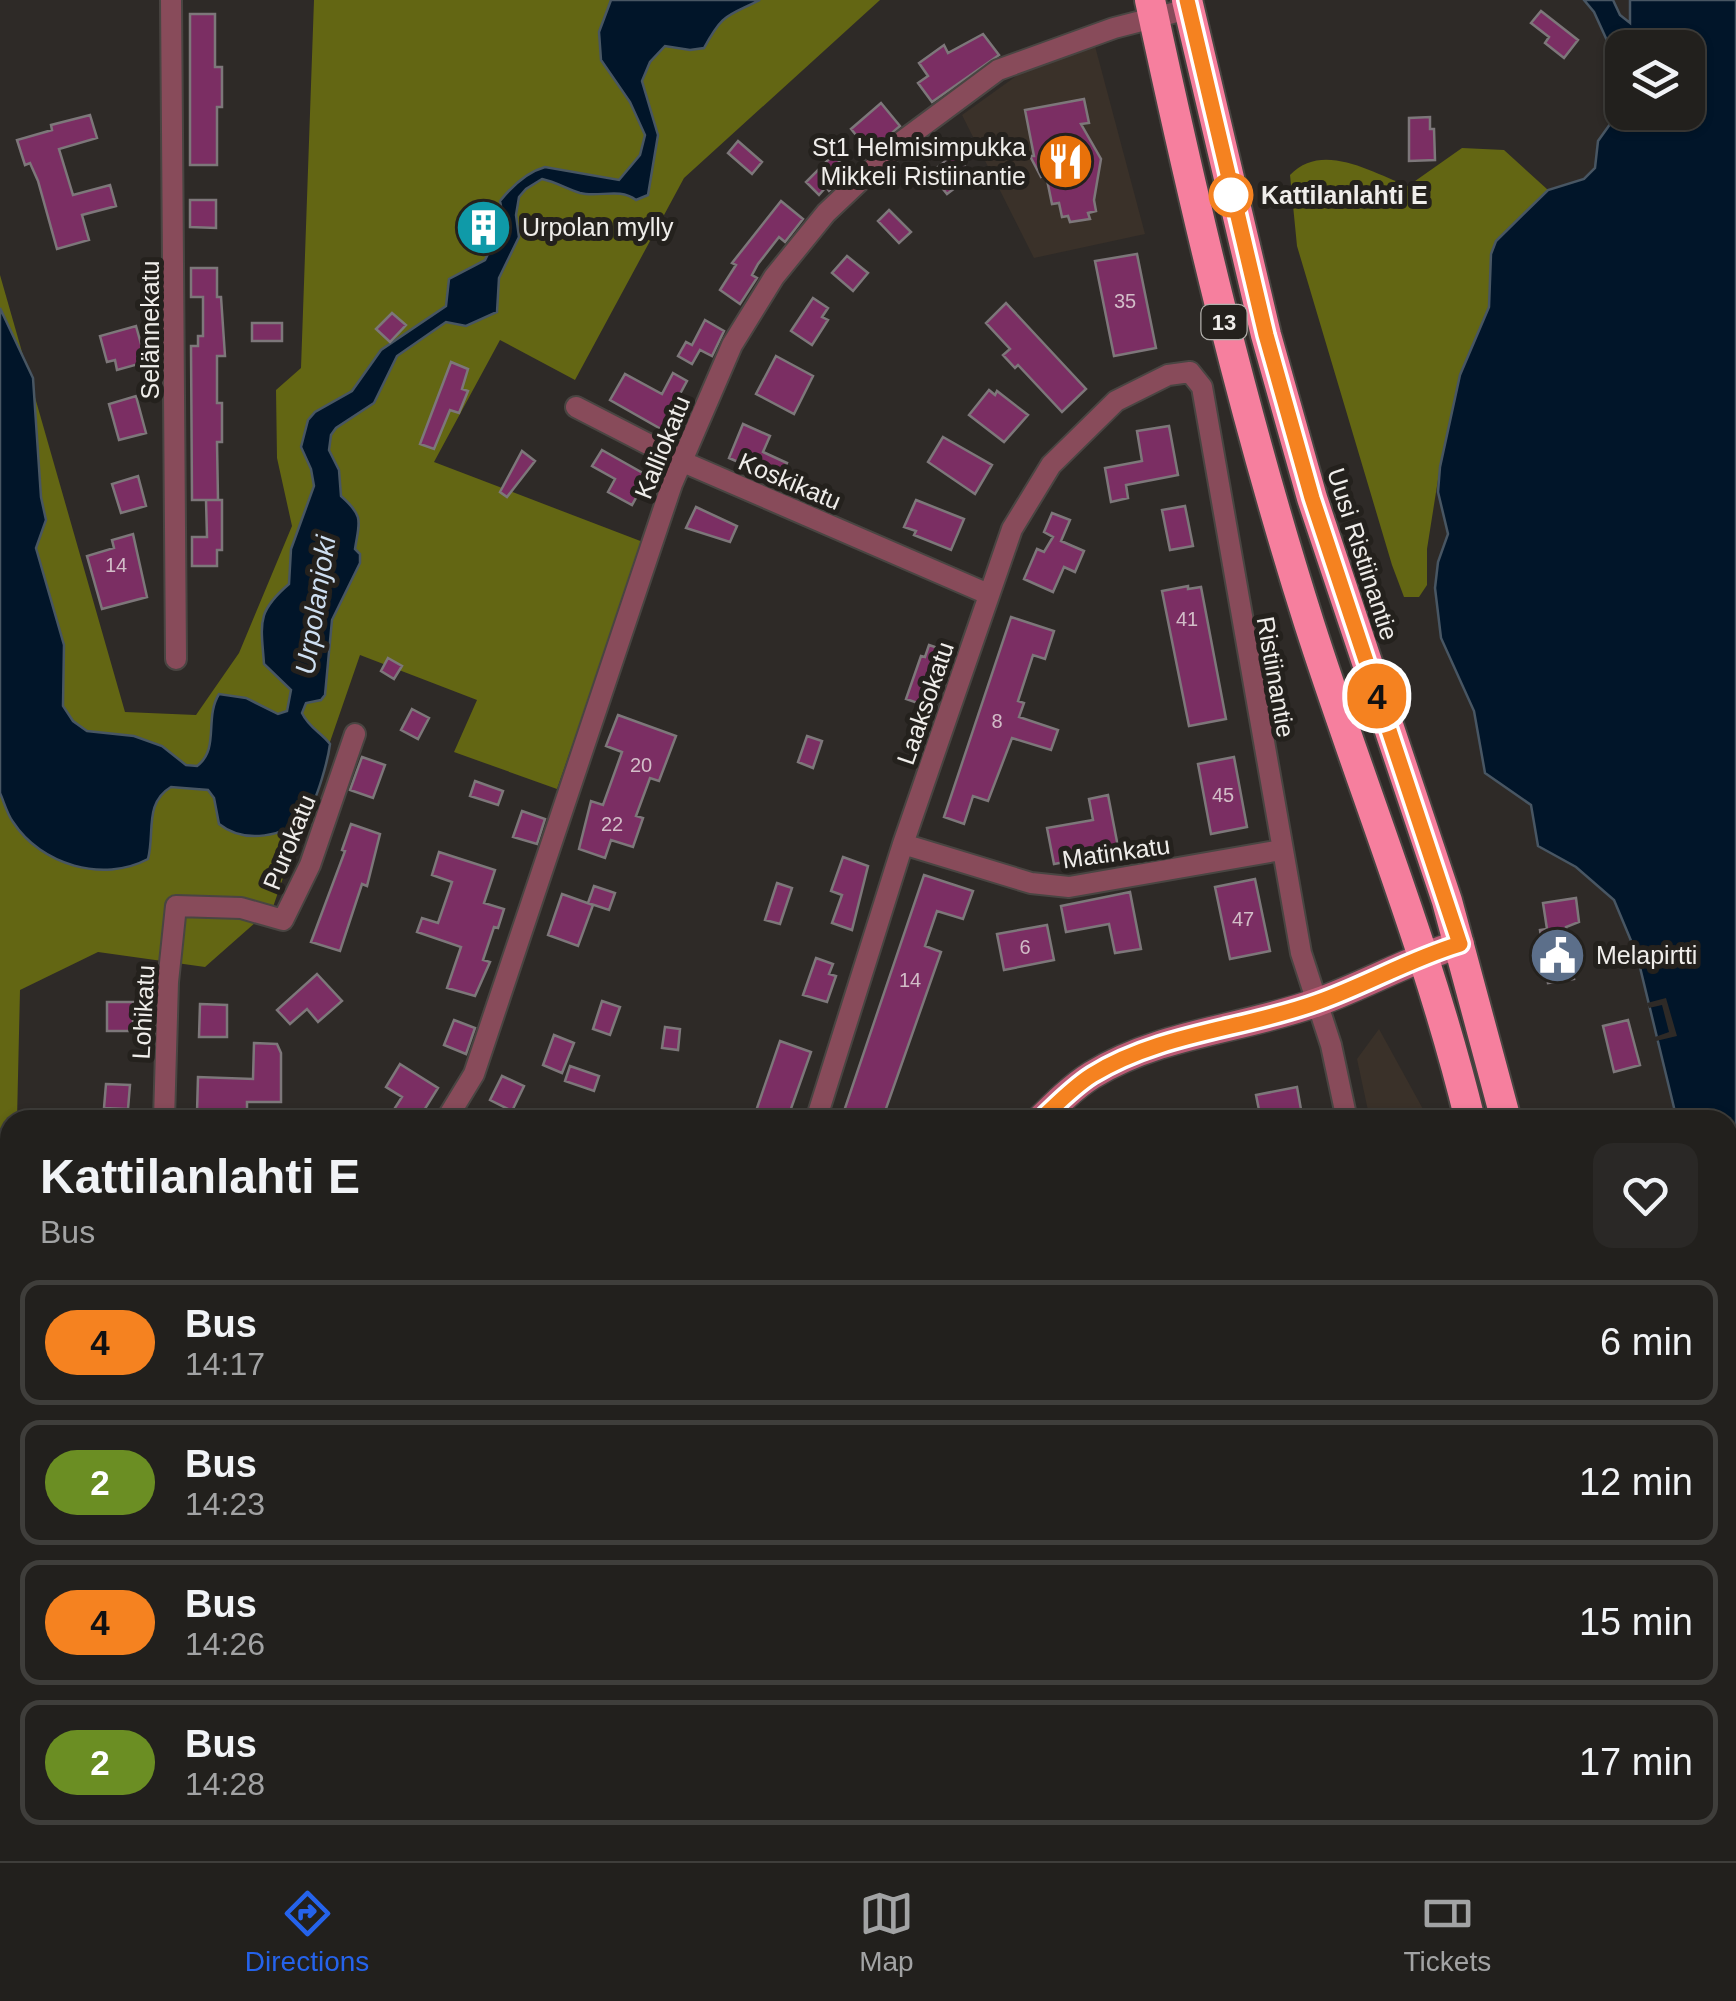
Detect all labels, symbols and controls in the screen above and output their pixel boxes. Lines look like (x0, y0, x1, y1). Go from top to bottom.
map controls (1605, 30, 1705, 130)
button: layers (1605, 30, 1705, 130)
restaurant icon: St1 Helmisimpukka Mikkeli Ristiinantie (1035, 131, 1095, 191)
place label: St1 Helmisimpukka Mikkeli Ristiinantie (812, 133, 1026, 190)
marker: Kattilanlahti E (1210, 174, 1252, 216)
place label: Kattilanlahti E (1261, 181, 1428, 209)
building icon: Urpolan mylly (453, 197, 513, 257)
place label: Urpolan mylly (522, 213, 674, 241)
street label: Selännekatu (136, 260, 164, 400)
house number: 35 (1114, 290, 1136, 312)
road number: 13 (1202, 305, 1246, 339)
street label: Kalliokatu (629, 391, 695, 503)
street label: Koskikatu (735, 447, 845, 515)
street label: Uusi Ristiinantie (1322, 464, 1404, 644)
water label: Urpolanjoki (289, 533, 342, 677)
house number: 14 (105, 554, 127, 576)
house number: 41 (1176, 608, 1198, 630)
street label: Ristiinantie (1252, 614, 1300, 740)
street label: Laaksokatu (891, 638, 959, 768)
line badge: 4 (1344, 664, 1410, 728)
text: 4 (1367, 677, 1387, 716)
house number: 8 (991, 710, 1003, 732)
house number: 20 (630, 754, 652, 776)
house number: 45 (1212, 784, 1234, 806)
street label: Purokatu (257, 790, 321, 894)
house number: 22 (601, 813, 623, 835)
street label: Matinkatu (1060, 831, 1172, 873)
house number: 47 (1232, 908, 1254, 930)
public building icon: Melapirtti (1527, 925, 1587, 985)
house number: 6 (1019, 936, 1031, 958)
place label: Melapirtti (1596, 941, 1697, 969)
street label: Lohikatu (127, 964, 159, 1060)
house number: 14 (899, 969, 921, 991)
button: heart (1593, 1143, 1698, 1248)
text: Kattilanlahti E (40, 1150, 360, 1203)
text: Bus (40, 1214, 95, 1250)
text: Bus (185, 1303, 257, 1345)
text: 6 min (1600, 1321, 1693, 1363)
text: 4 (90, 1323, 110, 1362)
text: 14:17 (185, 1346, 265, 1382)
text: Bus (185, 1443, 257, 1485)
text: 12 min (1579, 1461, 1693, 1503)
text: 2 (90, 1463, 110, 1502)
text: 14:23 (185, 1486, 265, 1522)
text: Bus (185, 1583, 257, 1625)
text: 15 min (1579, 1601, 1693, 1643)
text: 4 (90, 1603, 110, 1642)
text: 14:26 (185, 1626, 265, 1662)
text: Bus (185, 1723, 257, 1765)
text: 17 min (1579, 1741, 1693, 1783)
text: 2 (90, 1743, 110, 1782)
text: 14:28 (185, 1766, 265, 1802)
tab: Directions (245, 1886, 369, 1978)
tab: Map (859, 1886, 914, 1978)
tab: Tickets (1404, 1886, 1491, 1978)

